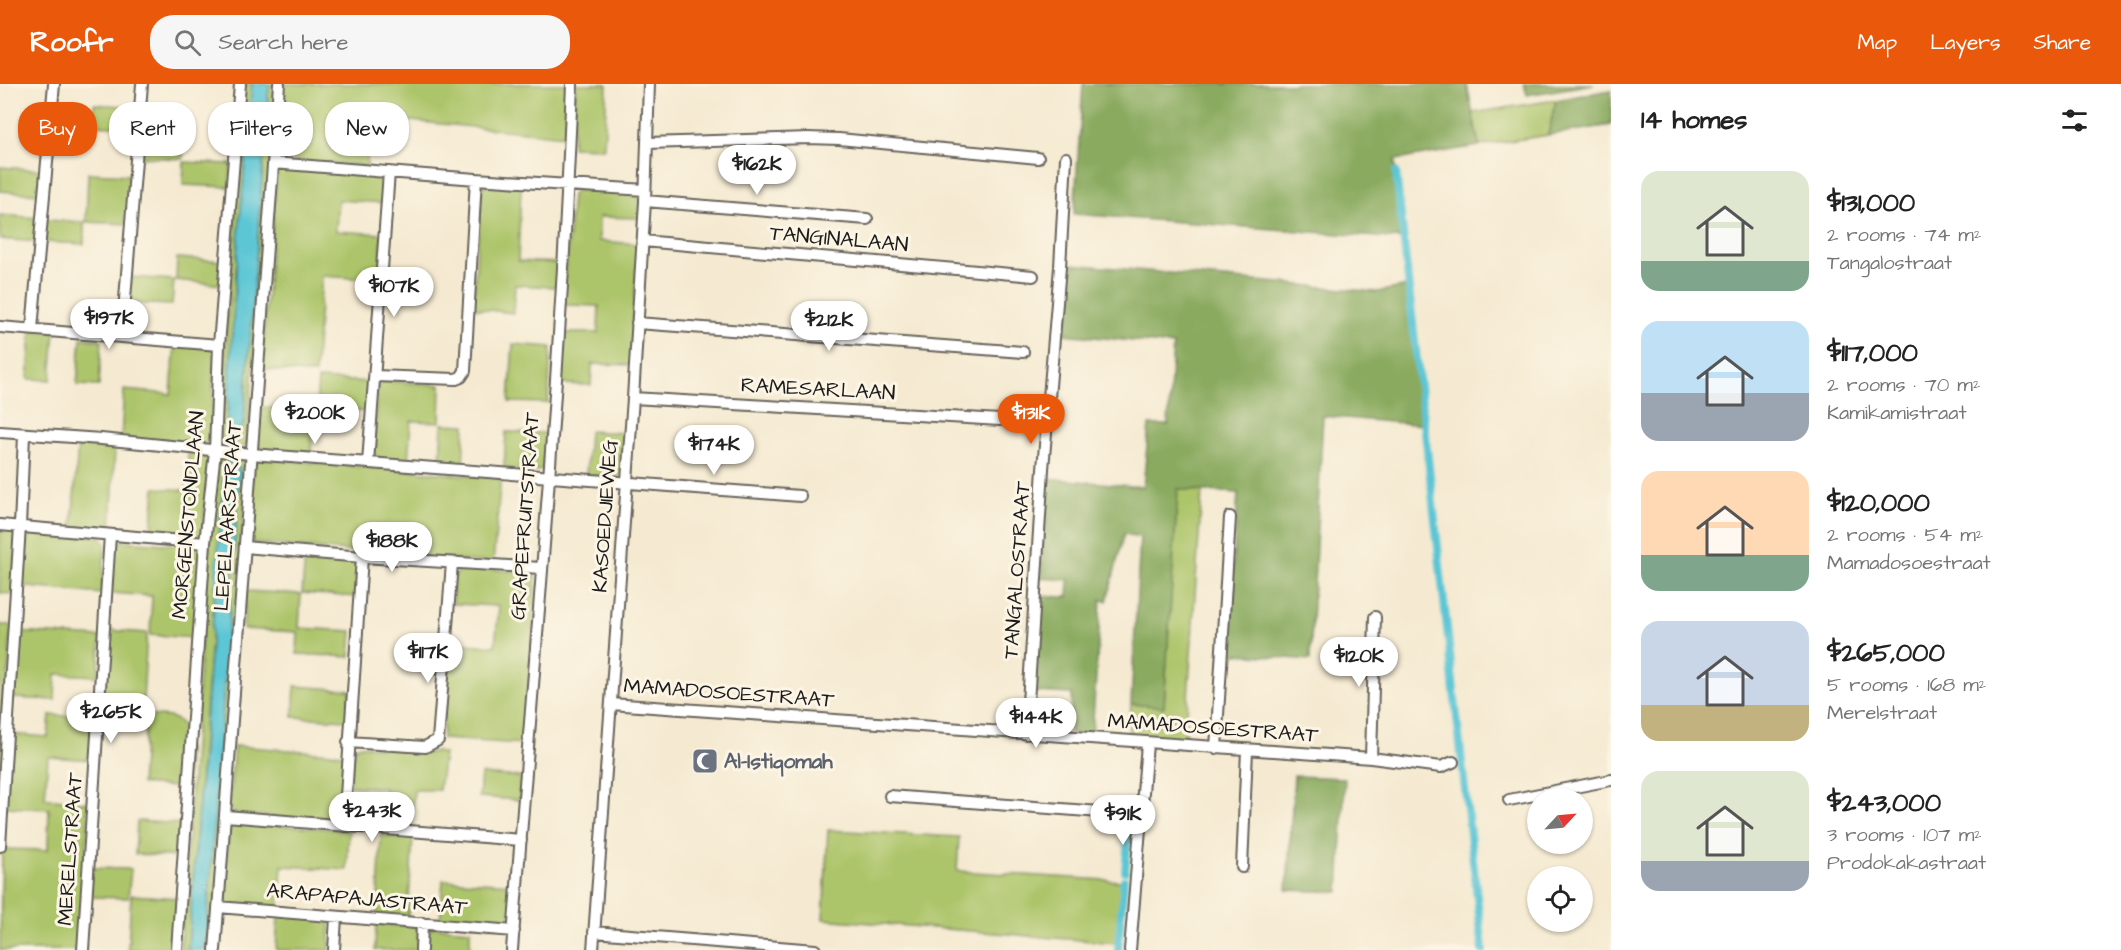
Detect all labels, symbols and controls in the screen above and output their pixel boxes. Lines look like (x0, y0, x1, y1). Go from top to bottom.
search box (150, 15, 570, 69)
text: Roofr (30, 23, 114, 62)
icon: search (171, 26, 204, 59)
text: Search here (219, 27, 348, 58)
text: Map (1857, 28, 1897, 57)
text: Layers (1930, 28, 2000, 57)
text: Share (2033, 28, 2091, 57)
chip: Buy (18, 102, 97, 156)
chip: Rent (109, 102, 196, 156)
chip: Filters (208, 102, 313, 156)
chip: New (325, 102, 409, 156)
text: 14 homes (1641, 102, 1747, 138)
icon: filters (2058, 104, 2091, 137)
pin: $162K (715, 145, 799, 196)
text: $162K (732, 150, 782, 178)
text: $131,000 (1827, 185, 1915, 221)
icon: home (1689, 195, 1761, 267)
street label: TANGINALAAN (769, 219, 909, 259)
text: 2 rooms · 74 m² (1827, 221, 1981, 249)
text: Tangalostraat (1827, 249, 1952, 277)
pin: $107K (352, 267, 436, 318)
text: $107K (369, 272, 419, 300)
pin: $197K (67, 299, 151, 350)
pin: $212K (787, 301, 871, 352)
text: $197K (84, 304, 134, 332)
text: $212K (805, 306, 853, 334)
text: $117,000 (1827, 335, 1918, 371)
icon: home (1689, 345, 1761, 417)
street label: RAMESARLAAN (740, 370, 896, 408)
text: 2 rooms · 70 m² (1827, 371, 1980, 399)
pin: $200K (273, 394, 357, 445)
pin: $131K (989, 394, 1073, 445)
text: $200K (285, 399, 345, 427)
text: $131K (1012, 399, 1050, 427)
text: Kamikamistraat (1827, 399, 1967, 427)
street label: MORGENSTONDLAAN (164, 410, 212, 620)
street label: GRAPEFRUITSTRAAT (503, 410, 547, 621)
street label: LEPELAARSTRAAT (207, 419, 249, 612)
pin: $174K (672, 425, 756, 476)
text: $174K (688, 430, 740, 458)
street label: KASOEDJIEWEG (585, 438, 625, 593)
street label: TANGALOSTRAAT (996, 479, 1038, 660)
text: $120,000 (1827, 485, 1930, 521)
icon: home (1689, 495, 1761, 567)
text: 2 rooms · 54 m² (1827, 521, 1983, 549)
pin: $188K (350, 522, 434, 573)
text: $188K (366, 527, 418, 555)
text: Mamadosoestraat (1827, 549, 1991, 577)
pin: $117K (386, 633, 470, 684)
text: $265,000 (1827, 635, 1945, 671)
pin: $120K (1317, 637, 1401, 688)
text: $117K (408, 638, 448, 666)
text: $120K (1334, 642, 1384, 670)
icon: home (1689, 645, 1761, 717)
street label: MAMADOSOESTRAAT (623, 671, 836, 715)
text: 5 rooms · 168 m² (1827, 671, 1986, 699)
pin: $265K (69, 693, 153, 744)
text: $265K (80, 698, 142, 726)
pin: $144K (994, 698, 1078, 749)
text: Merelstraat (1827, 699, 1937, 727)
text: $144K (1009, 703, 1063, 731)
street label: MAMADOSOESTRAAT (1107, 706, 1320, 750)
mosque icon: Al-Istiqomah (690, 746, 720, 776)
place label: Al-Istiqomah (724, 747, 833, 777)
street label: MERELSTRAAT (50, 771, 90, 926)
text: $243,000 (1827, 785, 1941, 821)
north arrow (1527, 788, 1593, 854)
map controls (1527, 788, 1593, 932)
pin: $243K (330, 792, 414, 843)
pin: $91K (1087, 795, 1159, 846)
icon: home (1689, 795, 1761, 867)
text: $243K (343, 797, 401, 825)
text: $91K (1104, 800, 1142, 828)
text: 3 rooms · 107 m² (1827, 821, 1982, 849)
text: Prodokakastraat (1827, 849, 1986, 877)
button: locate (1527, 866, 1593, 932)
street label: ARAPAPAJASTRAAT (265, 876, 470, 922)

